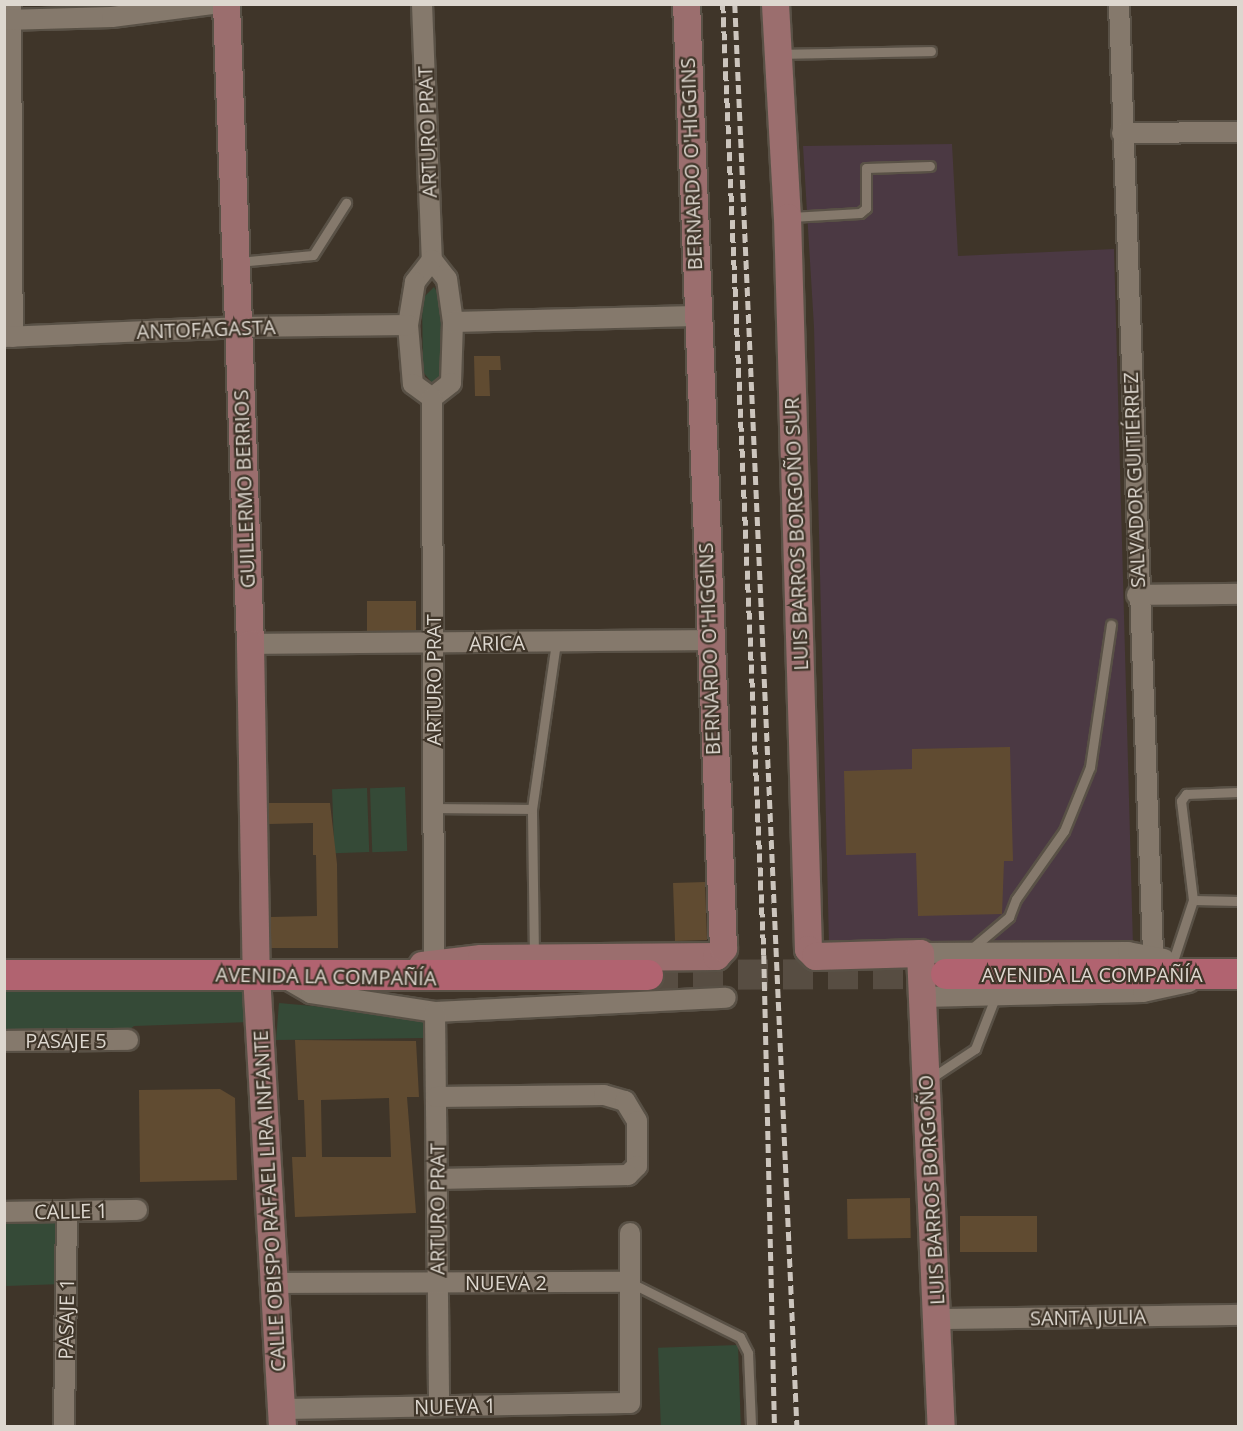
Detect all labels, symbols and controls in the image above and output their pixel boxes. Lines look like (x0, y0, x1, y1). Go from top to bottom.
street label: BERNARDO O'HIGGINS (675, 57, 707, 271)
street label: ARTURO PRAT (413, 66, 441, 198)
street label: ANTOFAGASTA (136, 315, 276, 343)
street label: SALVADOR GUITIÉRREZ (1118, 372, 1150, 588)
street label: GUILLERMO BERRIOS (229, 389, 259, 589)
street label: LUIS BARROS BORGOÑO SUR (779, 397, 813, 671)
street label: BERNARDO O'HIGGINS (693, 542, 725, 756)
street label: ARTURO PRAT (421, 614, 445, 746)
street label: ARICA (469, 631, 525, 655)
street label: AVENIDA LA COMPAÑÍA (215, 962, 437, 990)
street label: AVENIDA LA COMPAÑÍA (981, 962, 1203, 986)
street label: PASAJE 5 (25, 1028, 107, 1052)
street label: CALLE OBISPO RAFAEL LIRA INFANTE (248, 1030, 290, 1372)
street label: LUIS BARROS BORGOÑO (913, 1074, 949, 1306)
street label: ARTURO PRAT (425, 1143, 449, 1275)
street label: CALLE 1 (34, 1198, 108, 1224)
street label: NUEVA 2 (465, 1270, 547, 1294)
street label: PASAJE 1 (53, 1278, 79, 1360)
street label: SANTA JULIA (1030, 1304, 1146, 1330)
street label: NUEVA 1 (414, 1393, 496, 1419)

